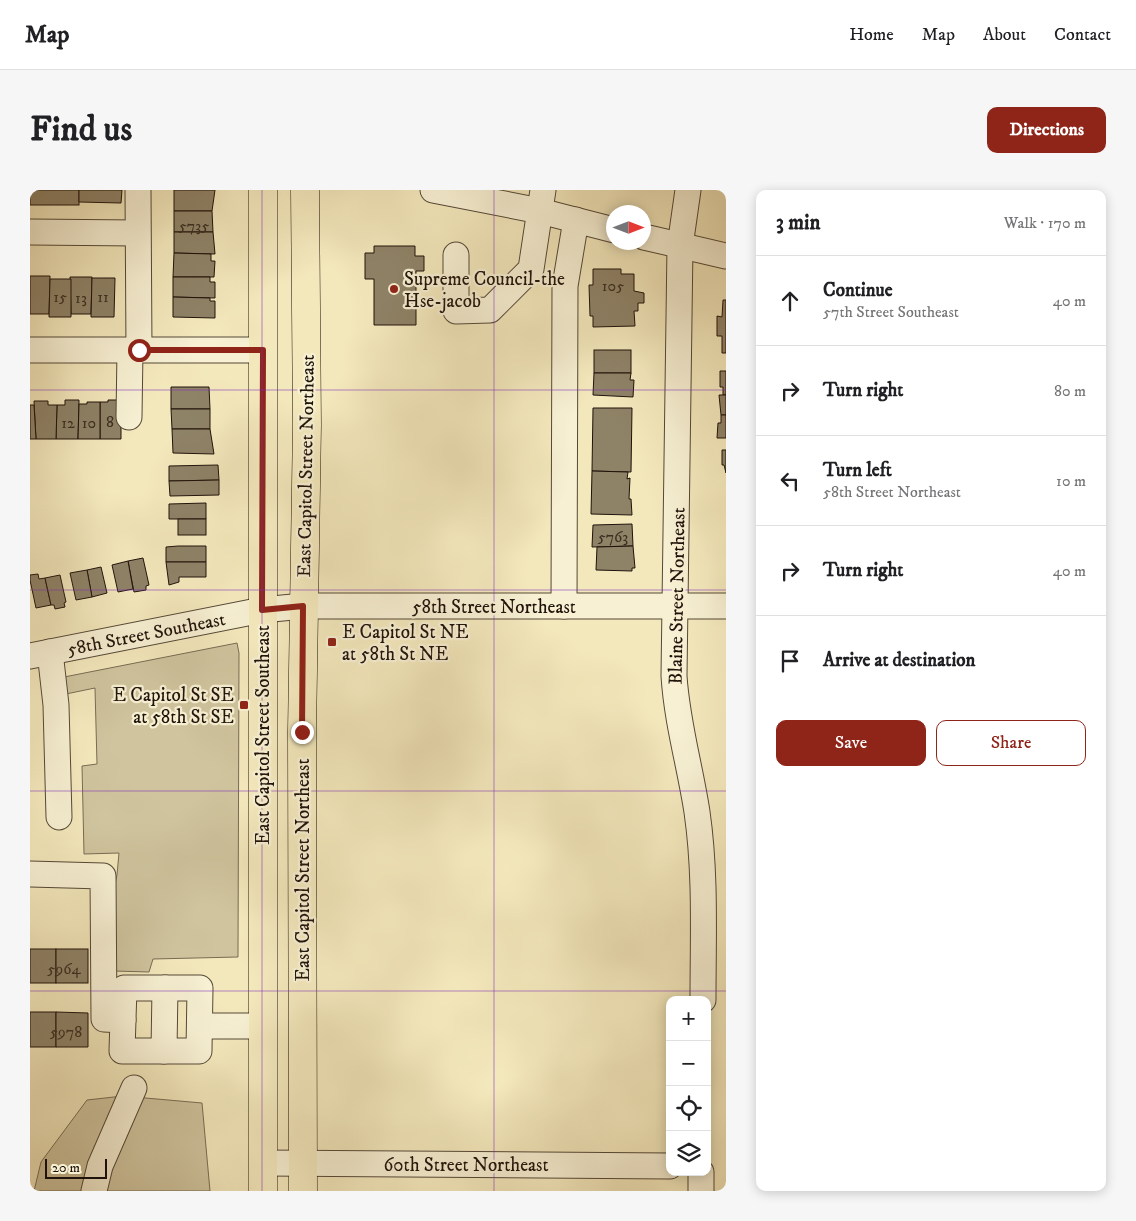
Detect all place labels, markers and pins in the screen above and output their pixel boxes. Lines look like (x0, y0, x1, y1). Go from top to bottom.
place label: Supreme Council-the Hse-jacob (404, 268, 565, 313)
marker: Supreme Council-the Hse-jacob (388, 283, 400, 295)
place label: E Capitol St NE at 58th St NE (342, 621, 469, 666)
marker: E Capitol St NE at 58th St NE (326, 636, 338, 648)
place label: E Capitol St SE at 58th St SE (113, 684, 234, 729)
marker: E Capitol St SE at 58th St SE (238, 699, 250, 711)

